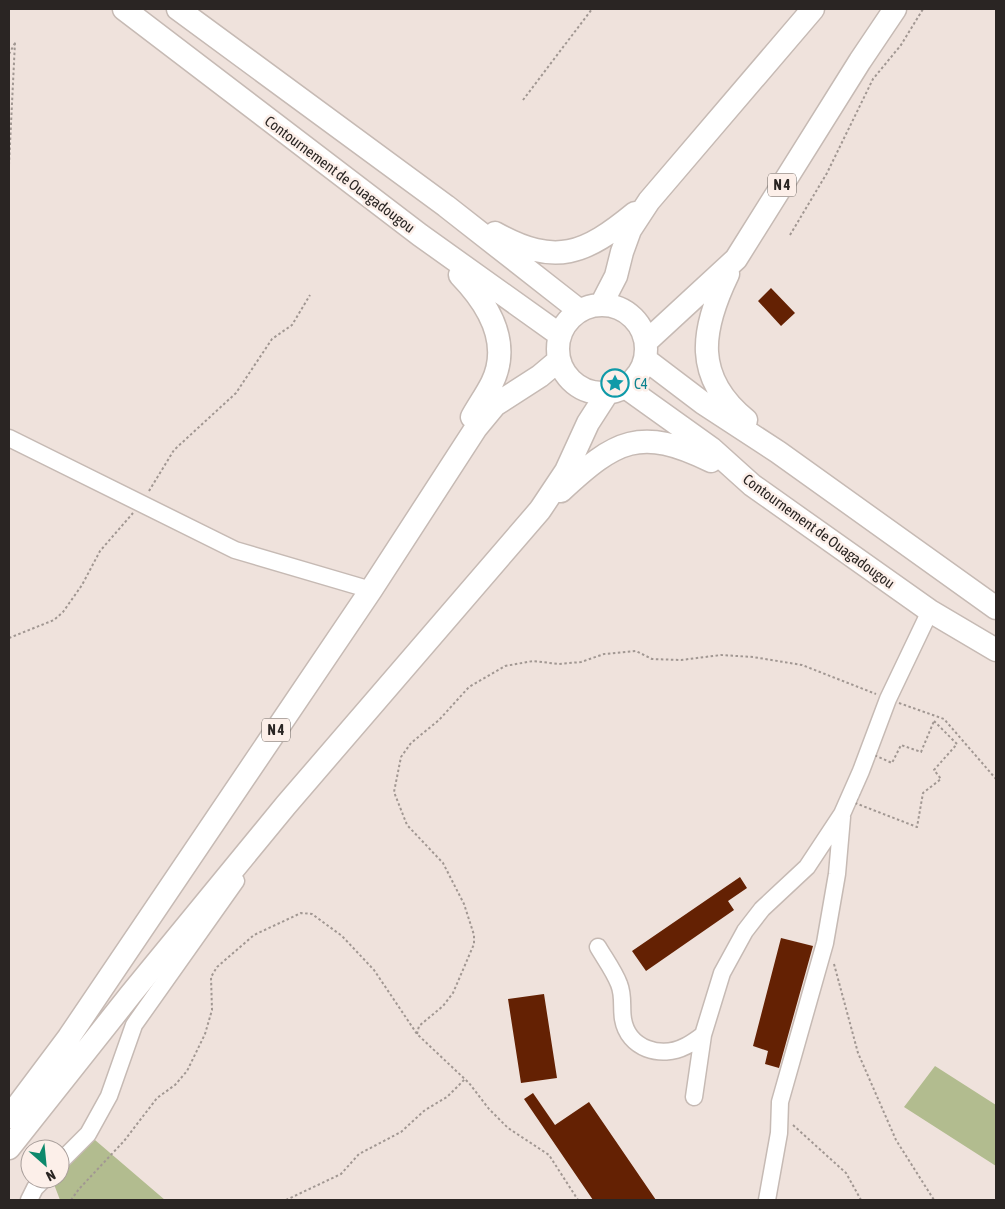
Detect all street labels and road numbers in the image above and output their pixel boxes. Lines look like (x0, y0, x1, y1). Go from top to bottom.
street label: Contournement de Ouagadougou (262, 112, 418, 236)
road number: N 4 (768, 174, 796, 196)
street label: Contournement de Ouagadougou (740, 470, 898, 592)
road number: N 4 (262, 718, 290, 742)

